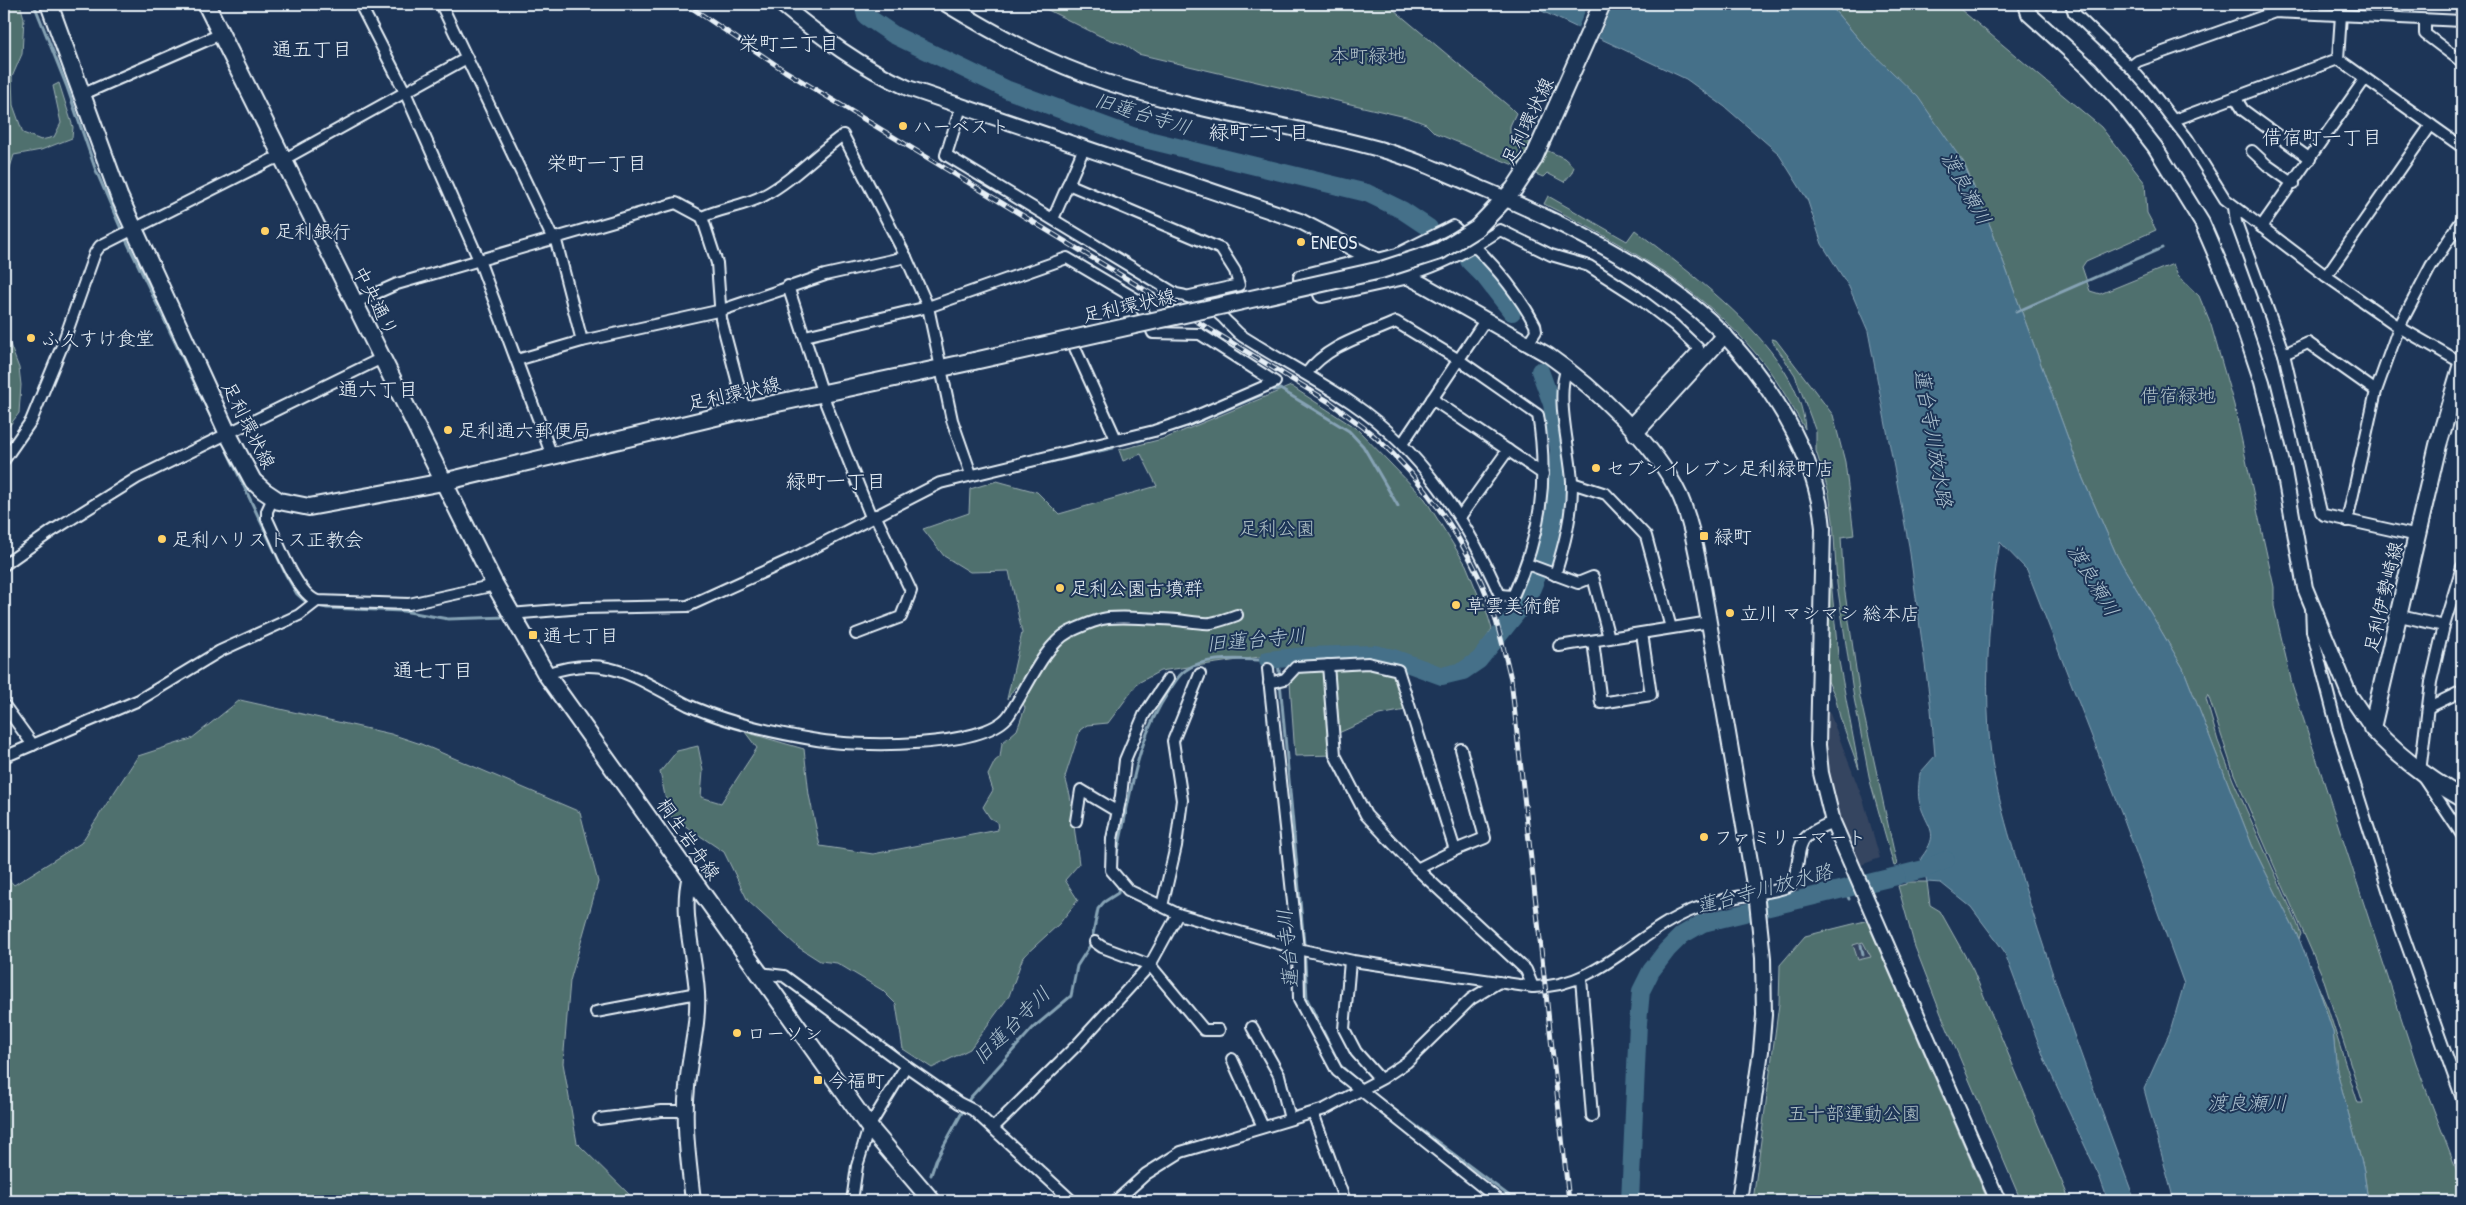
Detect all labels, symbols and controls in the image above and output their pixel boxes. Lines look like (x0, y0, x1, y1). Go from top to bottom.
district label: 栄町二丁目 (739, 29, 839, 56)
district label: 通五丁目 (272, 35, 352, 62)
park label: 本町緑地 (1330, 42, 1406, 68)
street label: 足利環状線 (1494, 73, 1560, 169)
water label: 旧蓮台寺川 (1091, 85, 1195, 141)
place label: ハーベスト (913, 113, 1010, 139)
district label: 緑町二丁目 (1209, 118, 1309, 145)
marker: ハーベスト (897, 120, 909, 132)
district label: 借宿町一丁目 (2262, 123, 2382, 150)
water label: 渡良瀬川 (1936, 146, 1998, 230)
district label: 栄町一丁目 (547, 149, 647, 176)
place label: 足利銀行 (275, 218, 351, 244)
marker: 足利銀行 (259, 225, 271, 237)
place label: ENEOS (1311, 229, 1357, 255)
marker: ENEOS (1295, 236, 1307, 248)
street label: 中央通り (347, 261, 405, 341)
street label: 足利環状線 (1080, 282, 1178, 328)
place label: ふ久すけ食堂 (41, 325, 155, 351)
marker: ふ久すけ食堂 (25, 332, 37, 344)
water label: 蓮台寺川放水路 (1909, 367, 1960, 510)
street label: 足利環状線 (685, 370, 783, 416)
district label: 通六丁目 (338, 375, 418, 402)
street label: 足利環状線 (216, 377, 282, 473)
park label: 借宿緑地 (2140, 382, 2216, 408)
place label: 足利通六郵便局 (458, 417, 591, 443)
marker: 足利通六郵便局 (442, 424, 454, 436)
place label: セブンイレブン足利緑町店 (1606, 455, 1834, 481)
marker: セブンイレブン足利緑町店 (1590, 462, 1602, 474)
district label: 緑町一丁目 (786, 467, 886, 494)
park label: 足利公園 (1239, 515, 1315, 541)
place label: 緑町 (1714, 523, 1752, 549)
place label: 足利ハリストス正教会 (172, 526, 364, 552)
marker: 緑町 (1698, 530, 1710, 542)
marker: 足利ハリストス正教会 (156, 533, 168, 545)
water label: 渡良瀬川 (2062, 539, 2126, 621)
street label: 足利伊勢崎線 (2358, 539, 2408, 655)
place label: 足利公園古墳群 (1070, 575, 1203, 601)
marker: 足利公園古墳群 (1054, 582, 1066, 594)
place label: 草雲美術館 (1466, 592, 1561, 618)
marker: 草雲美術館 (1450, 599, 1462, 611)
place label: 立川 マシマシ 総本店 (1740, 600, 1920, 626)
marker: 立川 マシマシ 総本店 (1724, 607, 1736, 619)
water label: 旧蓮台寺川 (1205, 621, 1307, 657)
place label: 通七丁目 (543, 622, 619, 648)
marker: 通七丁目 (527, 629, 539, 641)
district label: 通七丁目 (393, 656, 473, 683)
street label: 桐生岩舟線 (651, 793, 727, 885)
place label: ファミリーマート (1714, 824, 1866, 850)
marker: ファミリーマート (1698, 831, 1710, 843)
water label: 蓮台寺川放水路 (1693, 857, 1836, 919)
water label: 蓮台寺川 (1270, 908, 1304, 990)
water label: 旧蓮台寺川 (966, 980, 1056, 1070)
place label: ローソン (747, 1020, 823, 1046)
marker: ローソン (731, 1027, 743, 1039)
place label: 今福町 (828, 1067, 885, 1093)
marker: 今福町 (812, 1074, 824, 1086)
water label: 渡良瀬川 (2207, 1089, 2287, 1116)
park label: 五十部運動公園 (1787, 1100, 1921, 1126)

